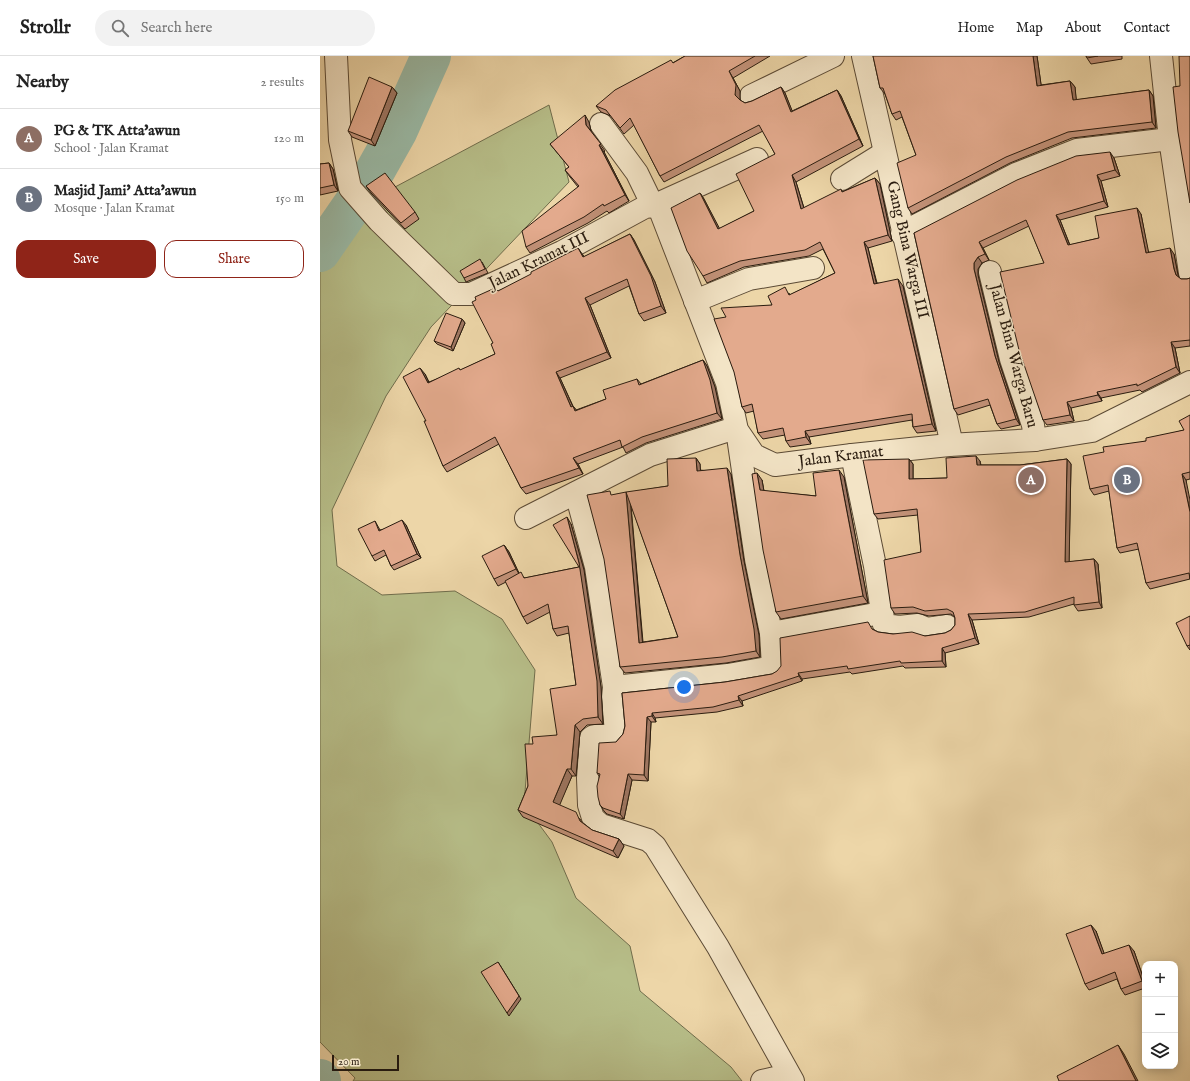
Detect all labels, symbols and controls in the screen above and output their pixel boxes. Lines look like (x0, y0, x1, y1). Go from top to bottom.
search box (95, 10, 375, 46)
text: Strollr (20, 16, 71, 40)
icon: search (109, 17, 131, 39)
text: Search here (141, 18, 212, 37)
text: Home (958, 19, 994, 37)
text: Map (1016, 19, 1043, 37)
text: About (1065, 19, 1101, 37)
text: Contact (1123, 19, 1170, 37)
text: Nearby (16, 72, 69, 93)
text: 2 results (260, 74, 304, 91)
text: PG & TK Atta'awun (54, 121, 180, 140)
text: A (25, 130, 33, 147)
text: 120 m (274, 130, 304, 147)
text: School · Jalan Kramat (54, 140, 169, 157)
street label: Gang Bina Warga III (881, 179, 933, 321)
text: Masjid Jami' Atta'awun (54, 181, 197, 200)
text: B (25, 190, 33, 207)
text: 150 m (275, 190, 304, 207)
text: Mosque · Jalan Kramat (54, 200, 175, 217)
street label: Jalan Kramat III (484, 228, 593, 295)
button: Save (16, 240, 156, 278)
button: Share (164, 240, 304, 278)
street label: Jalan Bina Warga Baru (984, 280, 1042, 430)
street label: Jalan Kramat (795, 442, 885, 472)
pin: A (1018, 465, 1044, 495)
pin: B (1114, 465, 1140, 495)
your location (674, 677, 694, 697)
map controls (1142, 961, 1178, 1069)
button: + (1142, 961, 1178, 997)
button: − (1142, 997, 1178, 1033)
button: layers (1142, 1033, 1178, 1069)
scale bar (332, 1053, 399, 1072)
text: 20 m (338, 1055, 359, 1069)

